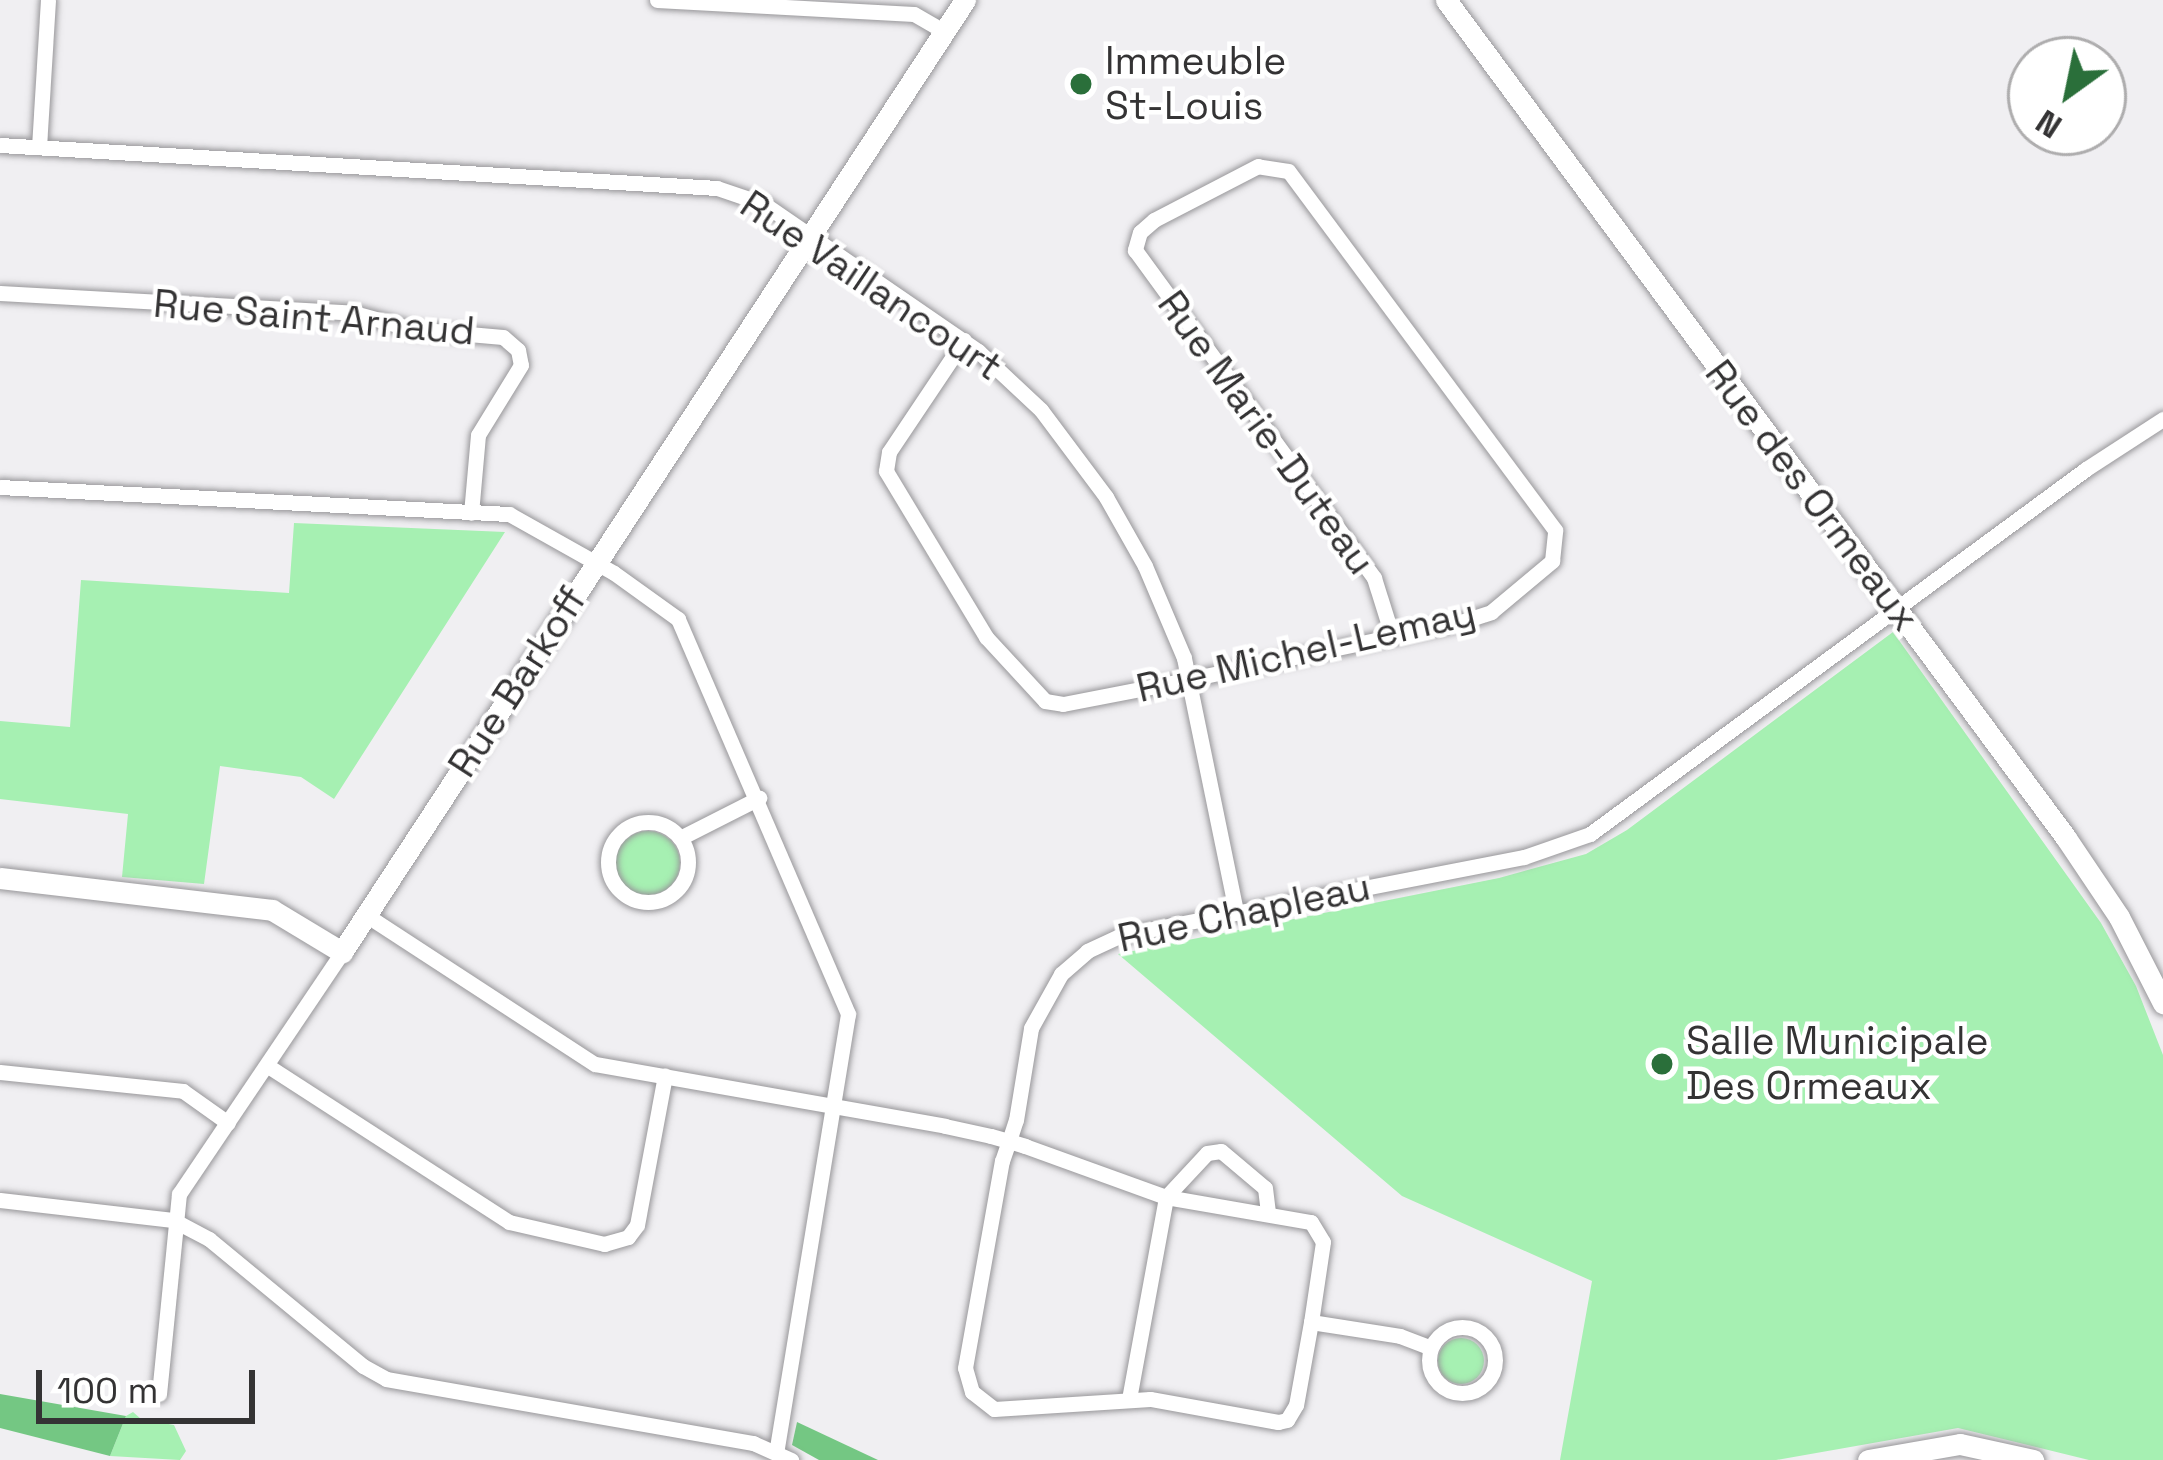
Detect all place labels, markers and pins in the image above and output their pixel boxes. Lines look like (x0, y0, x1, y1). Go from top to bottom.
place label: Immeuble St-Louis (1105, 39, 1286, 130)
marker: Immeuble St-Louis (1068, 71, 1094, 97)
place label: Salle Municipale Des Ormeaux (1686, 1019, 1989, 1110)
marker: Salle Municipale Des Ormeaux (1649, 1051, 1675, 1077)

